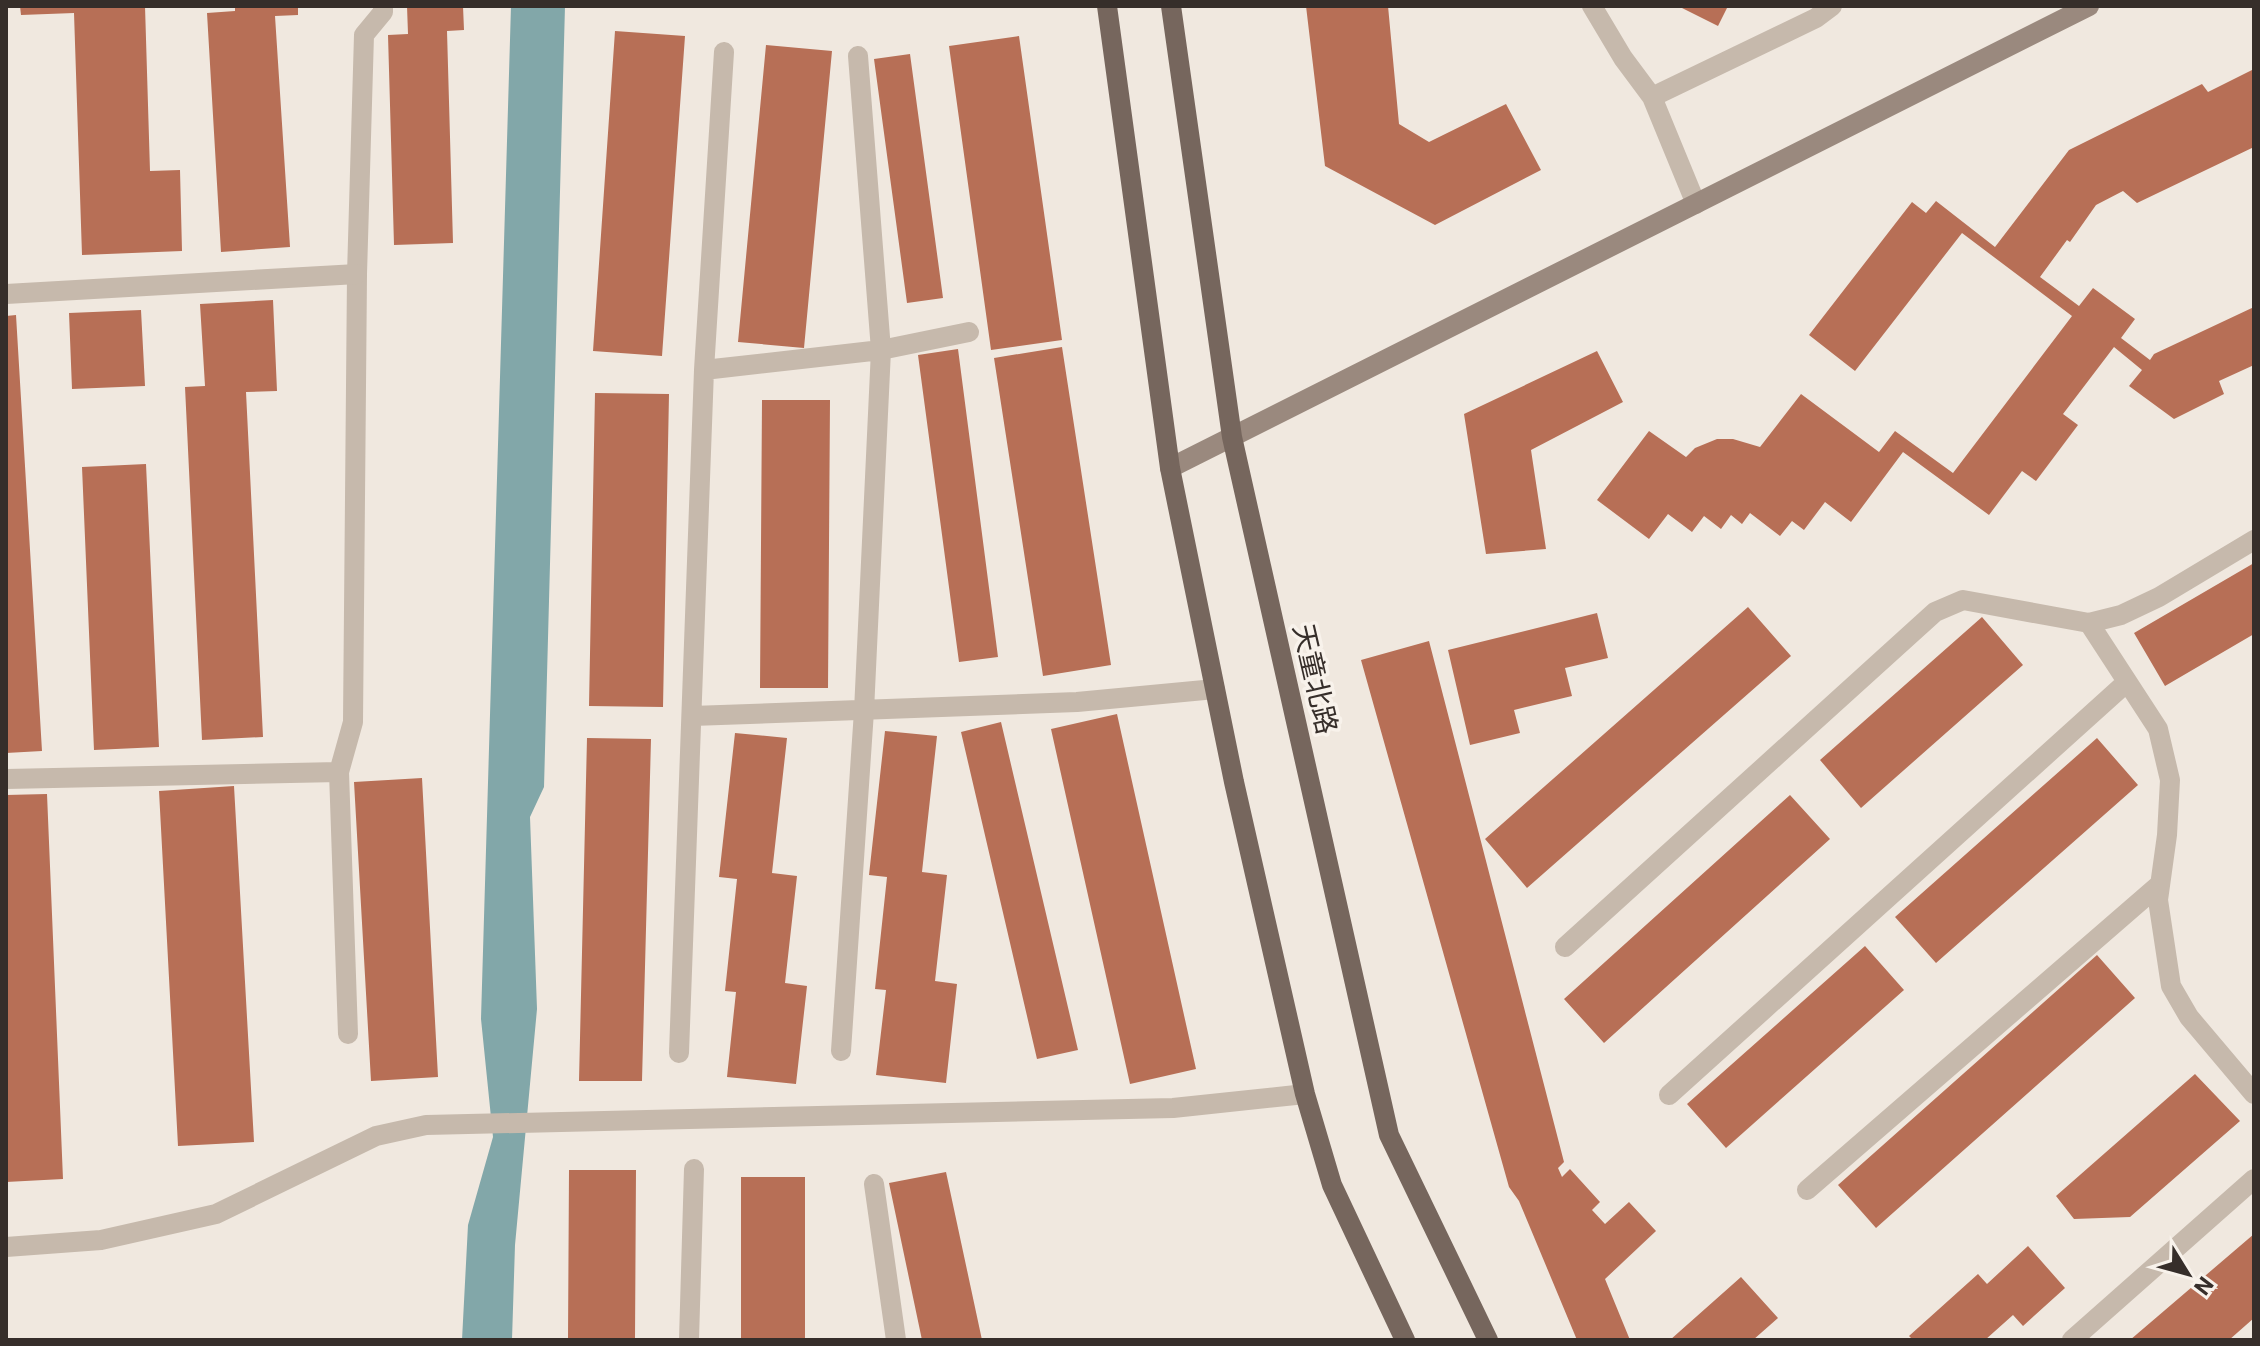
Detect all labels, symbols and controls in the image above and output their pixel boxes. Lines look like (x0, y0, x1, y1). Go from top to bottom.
street label: 天童北路 (1286, 621, 1344, 737)
north arrow (2148, 1234, 2228, 1314)
text: N (2189, 1272, 2218, 1299)

